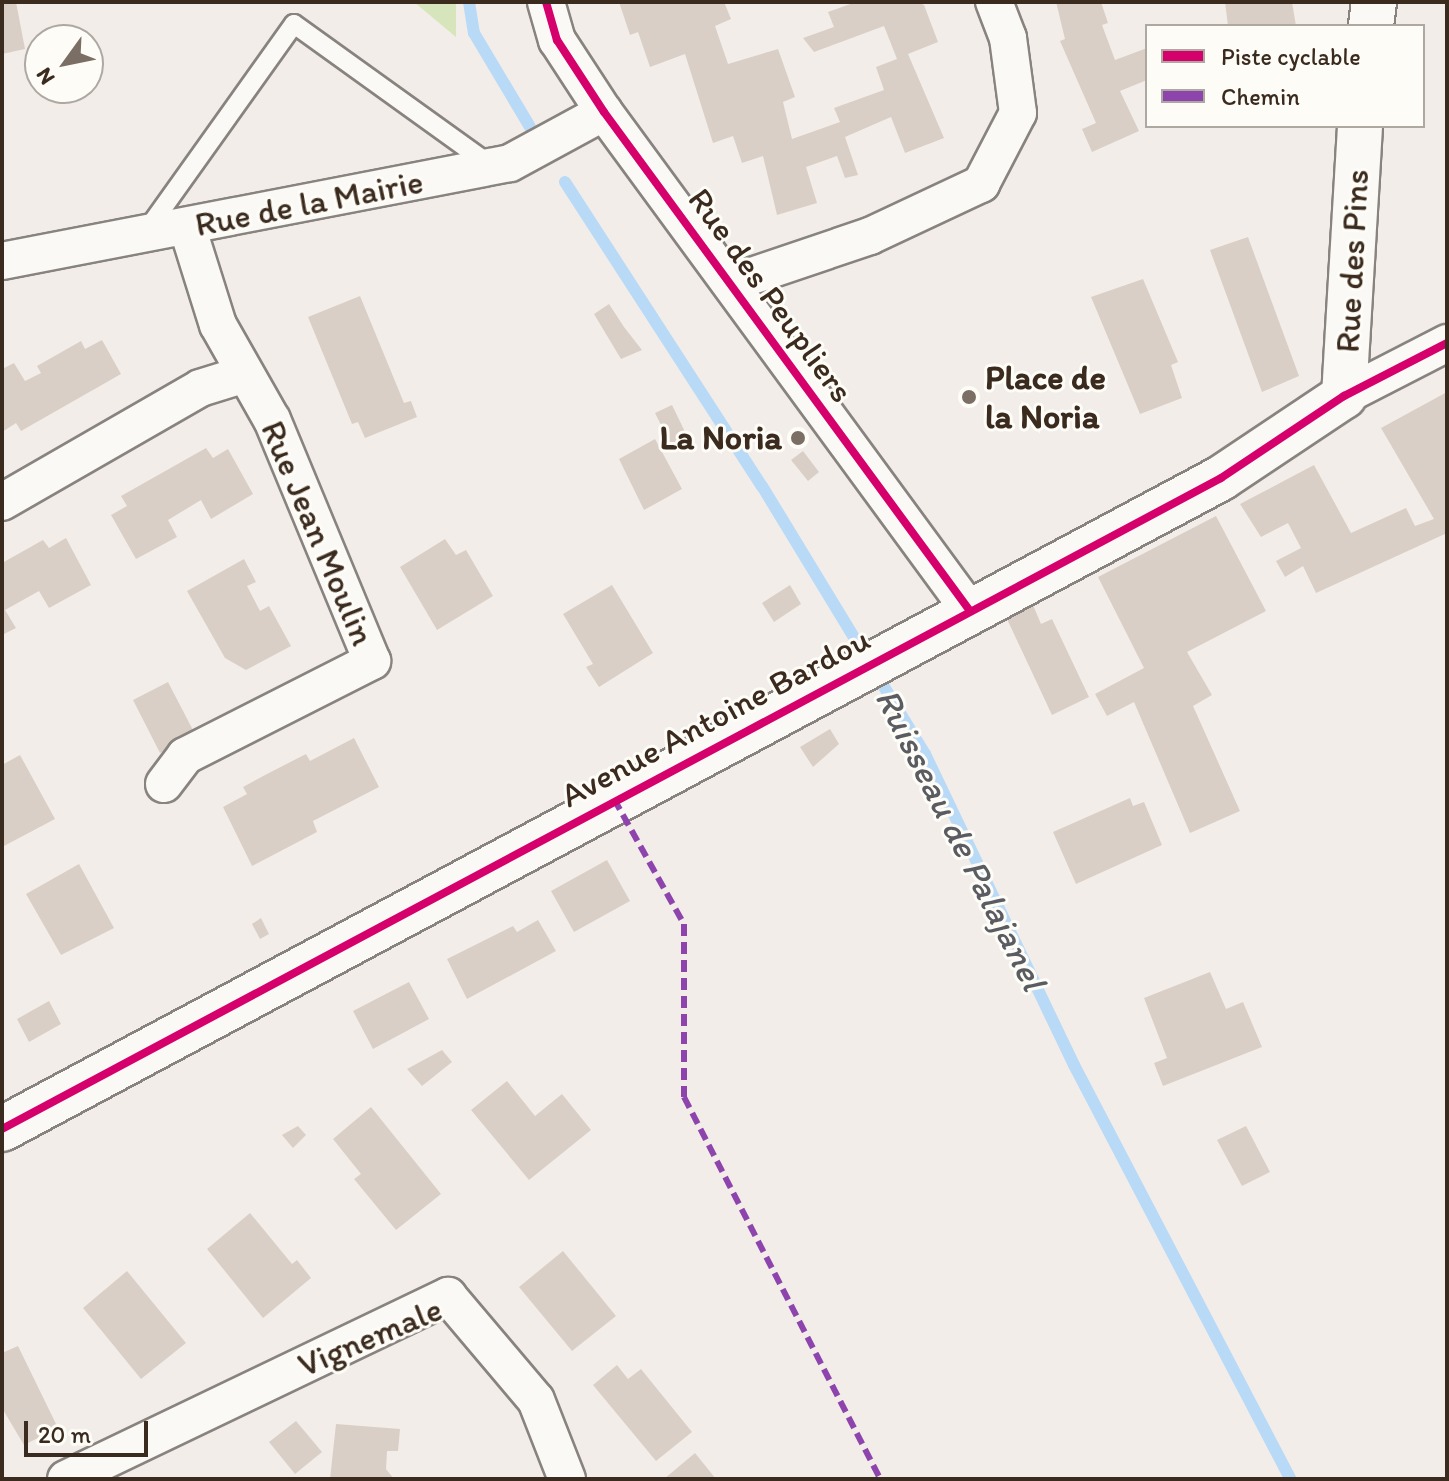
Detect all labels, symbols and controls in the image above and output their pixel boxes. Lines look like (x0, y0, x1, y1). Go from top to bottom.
north arrow (24, 24, 104, 104)
legend (1145, 24, 1425, 128)
text: Piste cyclable (1221, 42, 1361, 71)
text: N (30, 63, 61, 90)
text: Chemin (1221, 82, 1300, 111)
street label: Rue de la Mairie (191, 161, 427, 245)
street label: Rue des Pins (1327, 168, 1377, 354)
street label: Rue des Peupliers (680, 180, 862, 410)
place label: Place de la Noria (985, 357, 1106, 436)
marker: Place de la Noria (960, 388, 978, 406)
street label: Rue Jean Moulin (253, 415, 383, 651)
place label: La Noria (659, 418, 782, 458)
marker: La Noria (789, 429, 807, 447)
street label: Avenue Antoine Bardou (553, 618, 877, 816)
water label: Ruisseau de Palajanel (866, 681, 1056, 997)
street label: Vignemale (292, 1288, 448, 1386)
scale bar (28, 1405, 152, 1455)
text: 20 m (38, 1420, 91, 1449)

